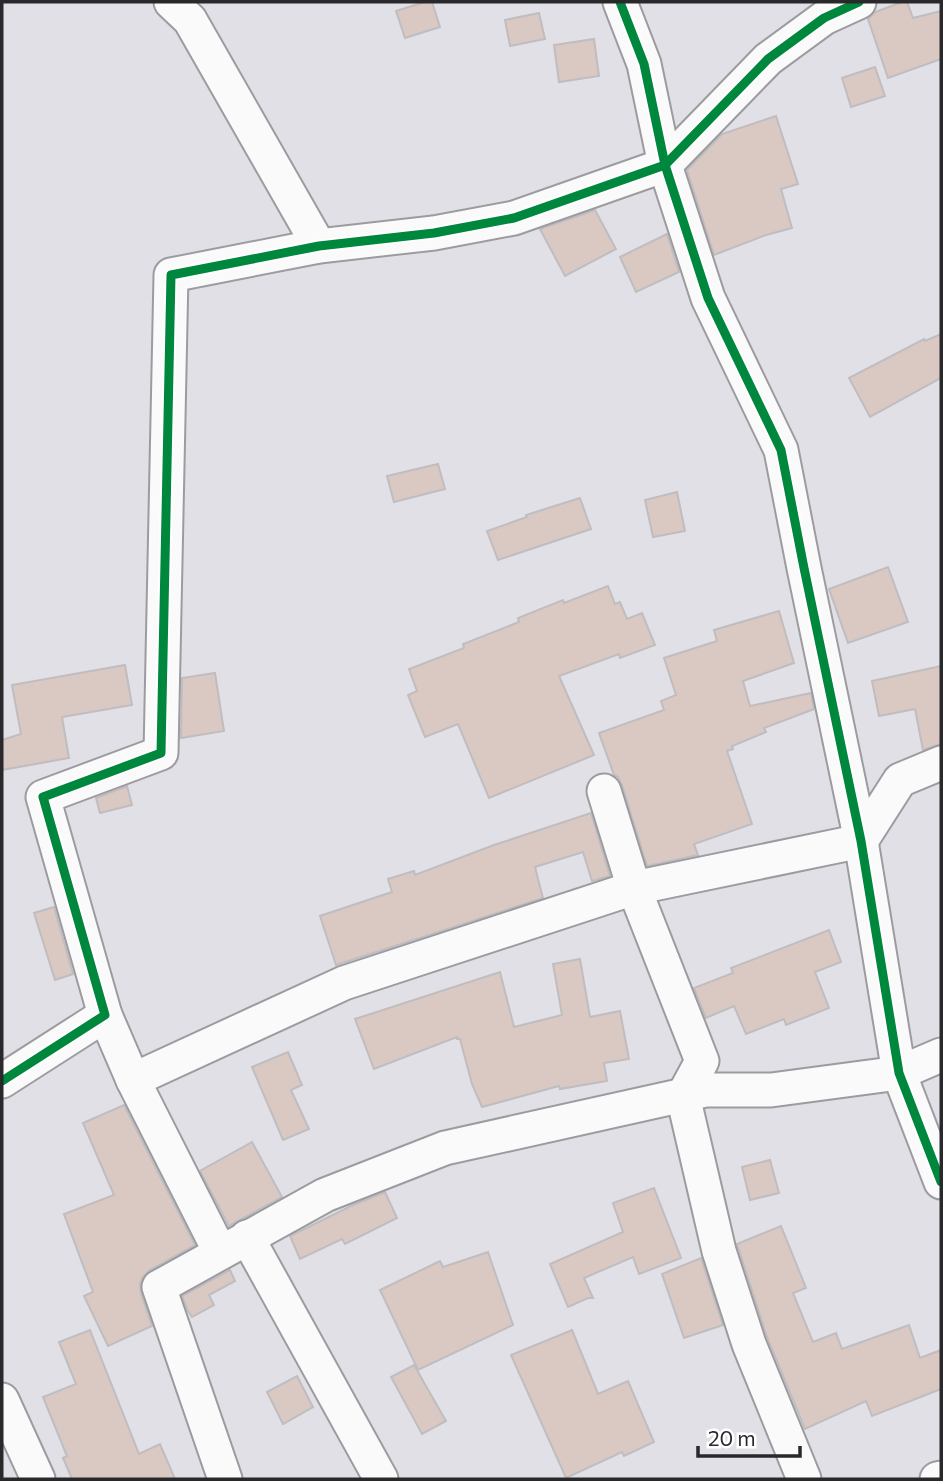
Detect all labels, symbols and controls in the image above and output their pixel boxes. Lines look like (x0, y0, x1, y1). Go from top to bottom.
scale bar (698, 1414, 800, 1458)
text: 20 m (708, 1425, 756, 1450)

